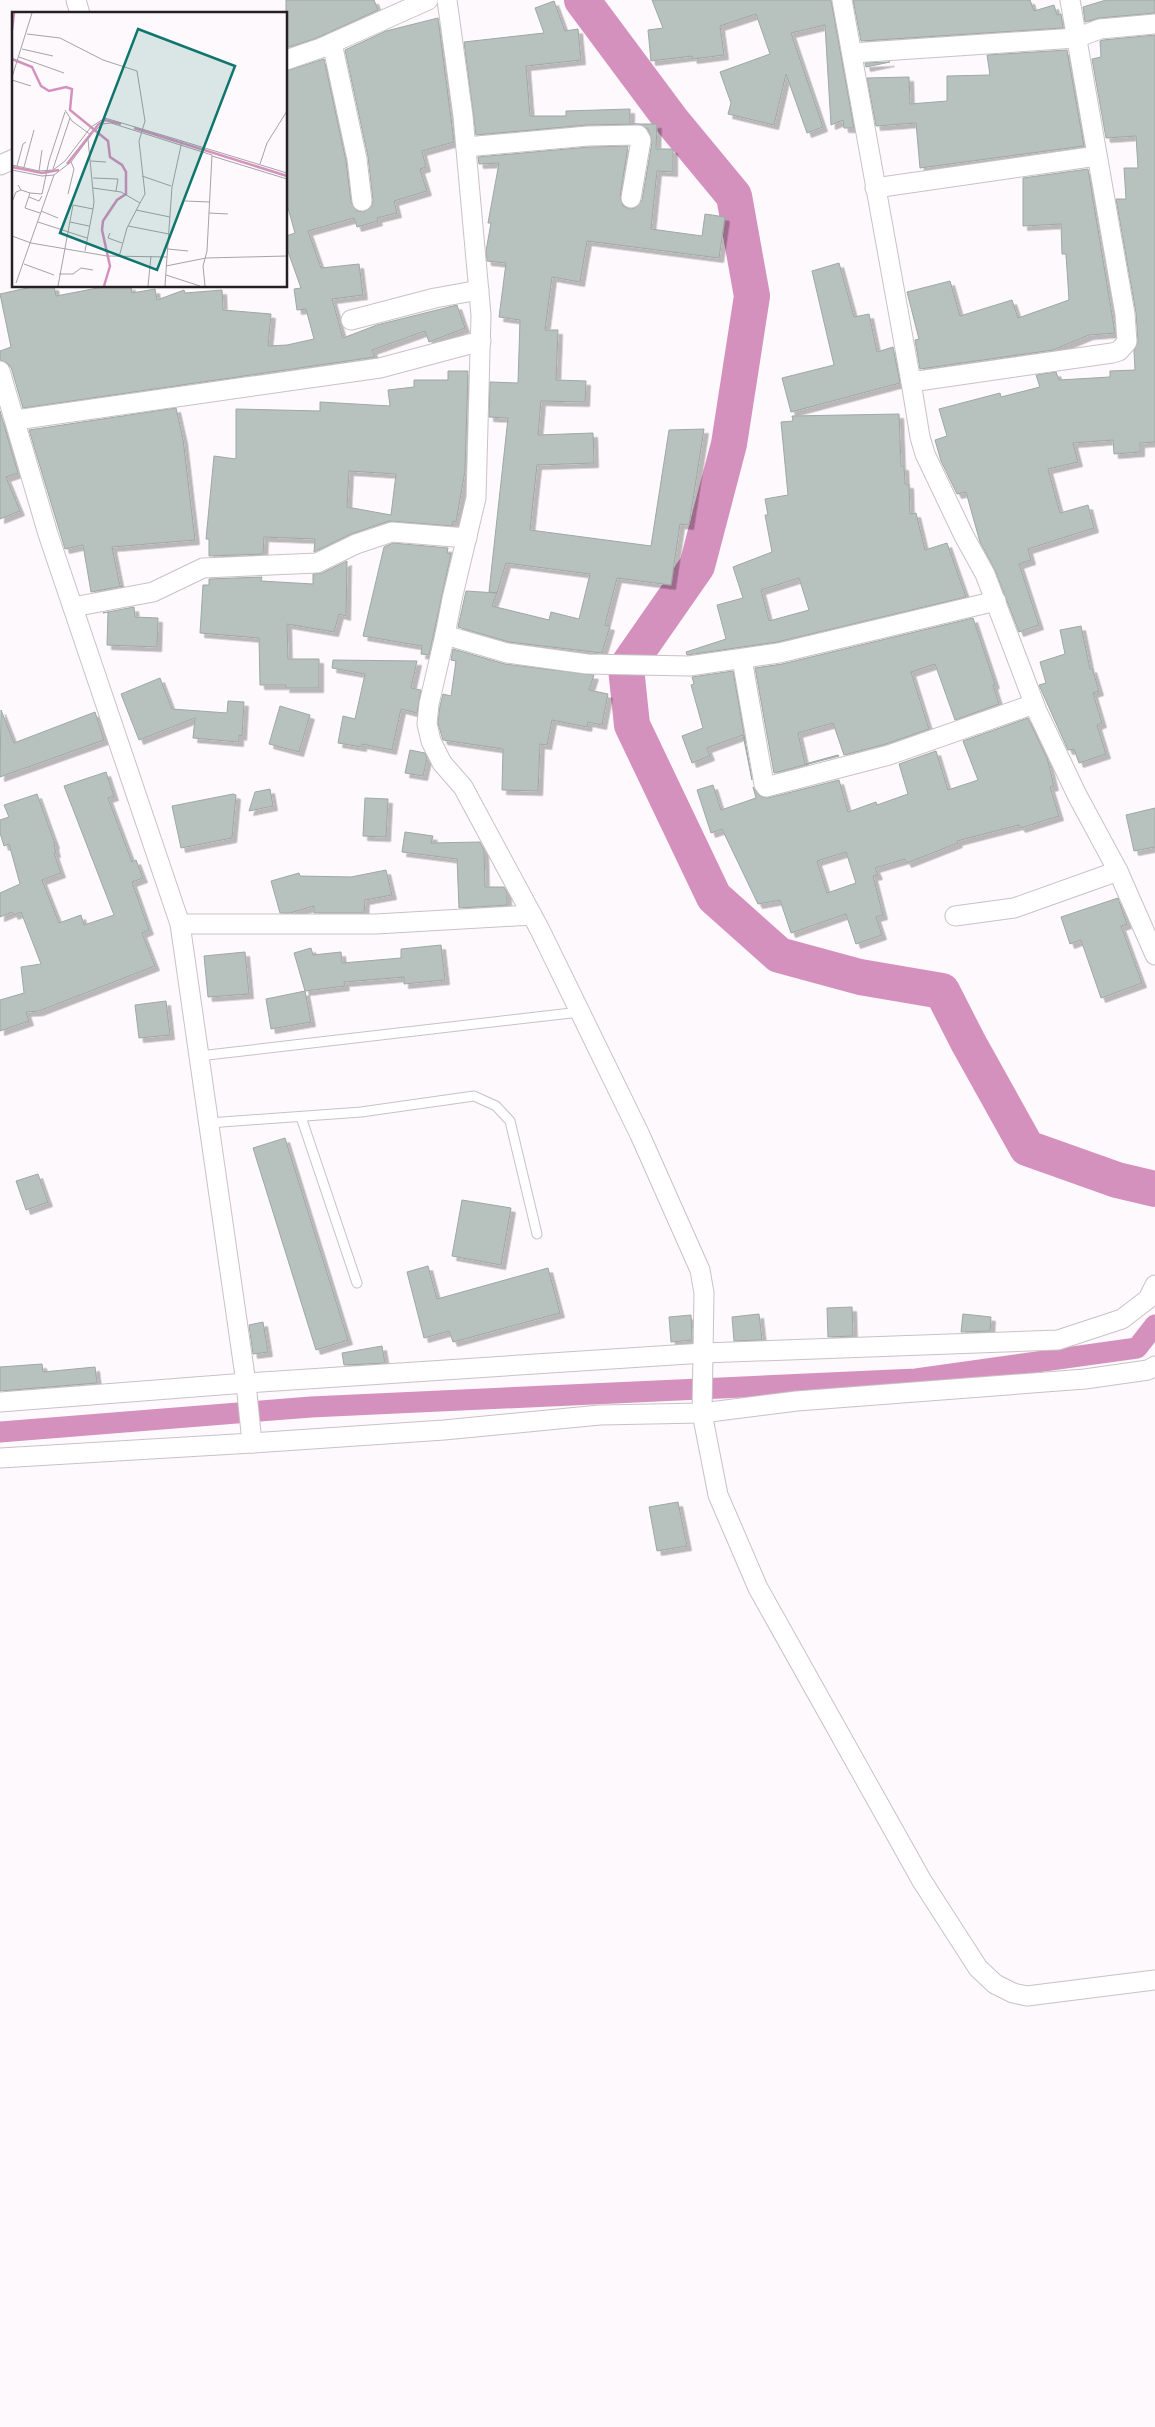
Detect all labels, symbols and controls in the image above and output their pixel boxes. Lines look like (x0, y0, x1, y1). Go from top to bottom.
inset map (12, 12, 288, 288)

